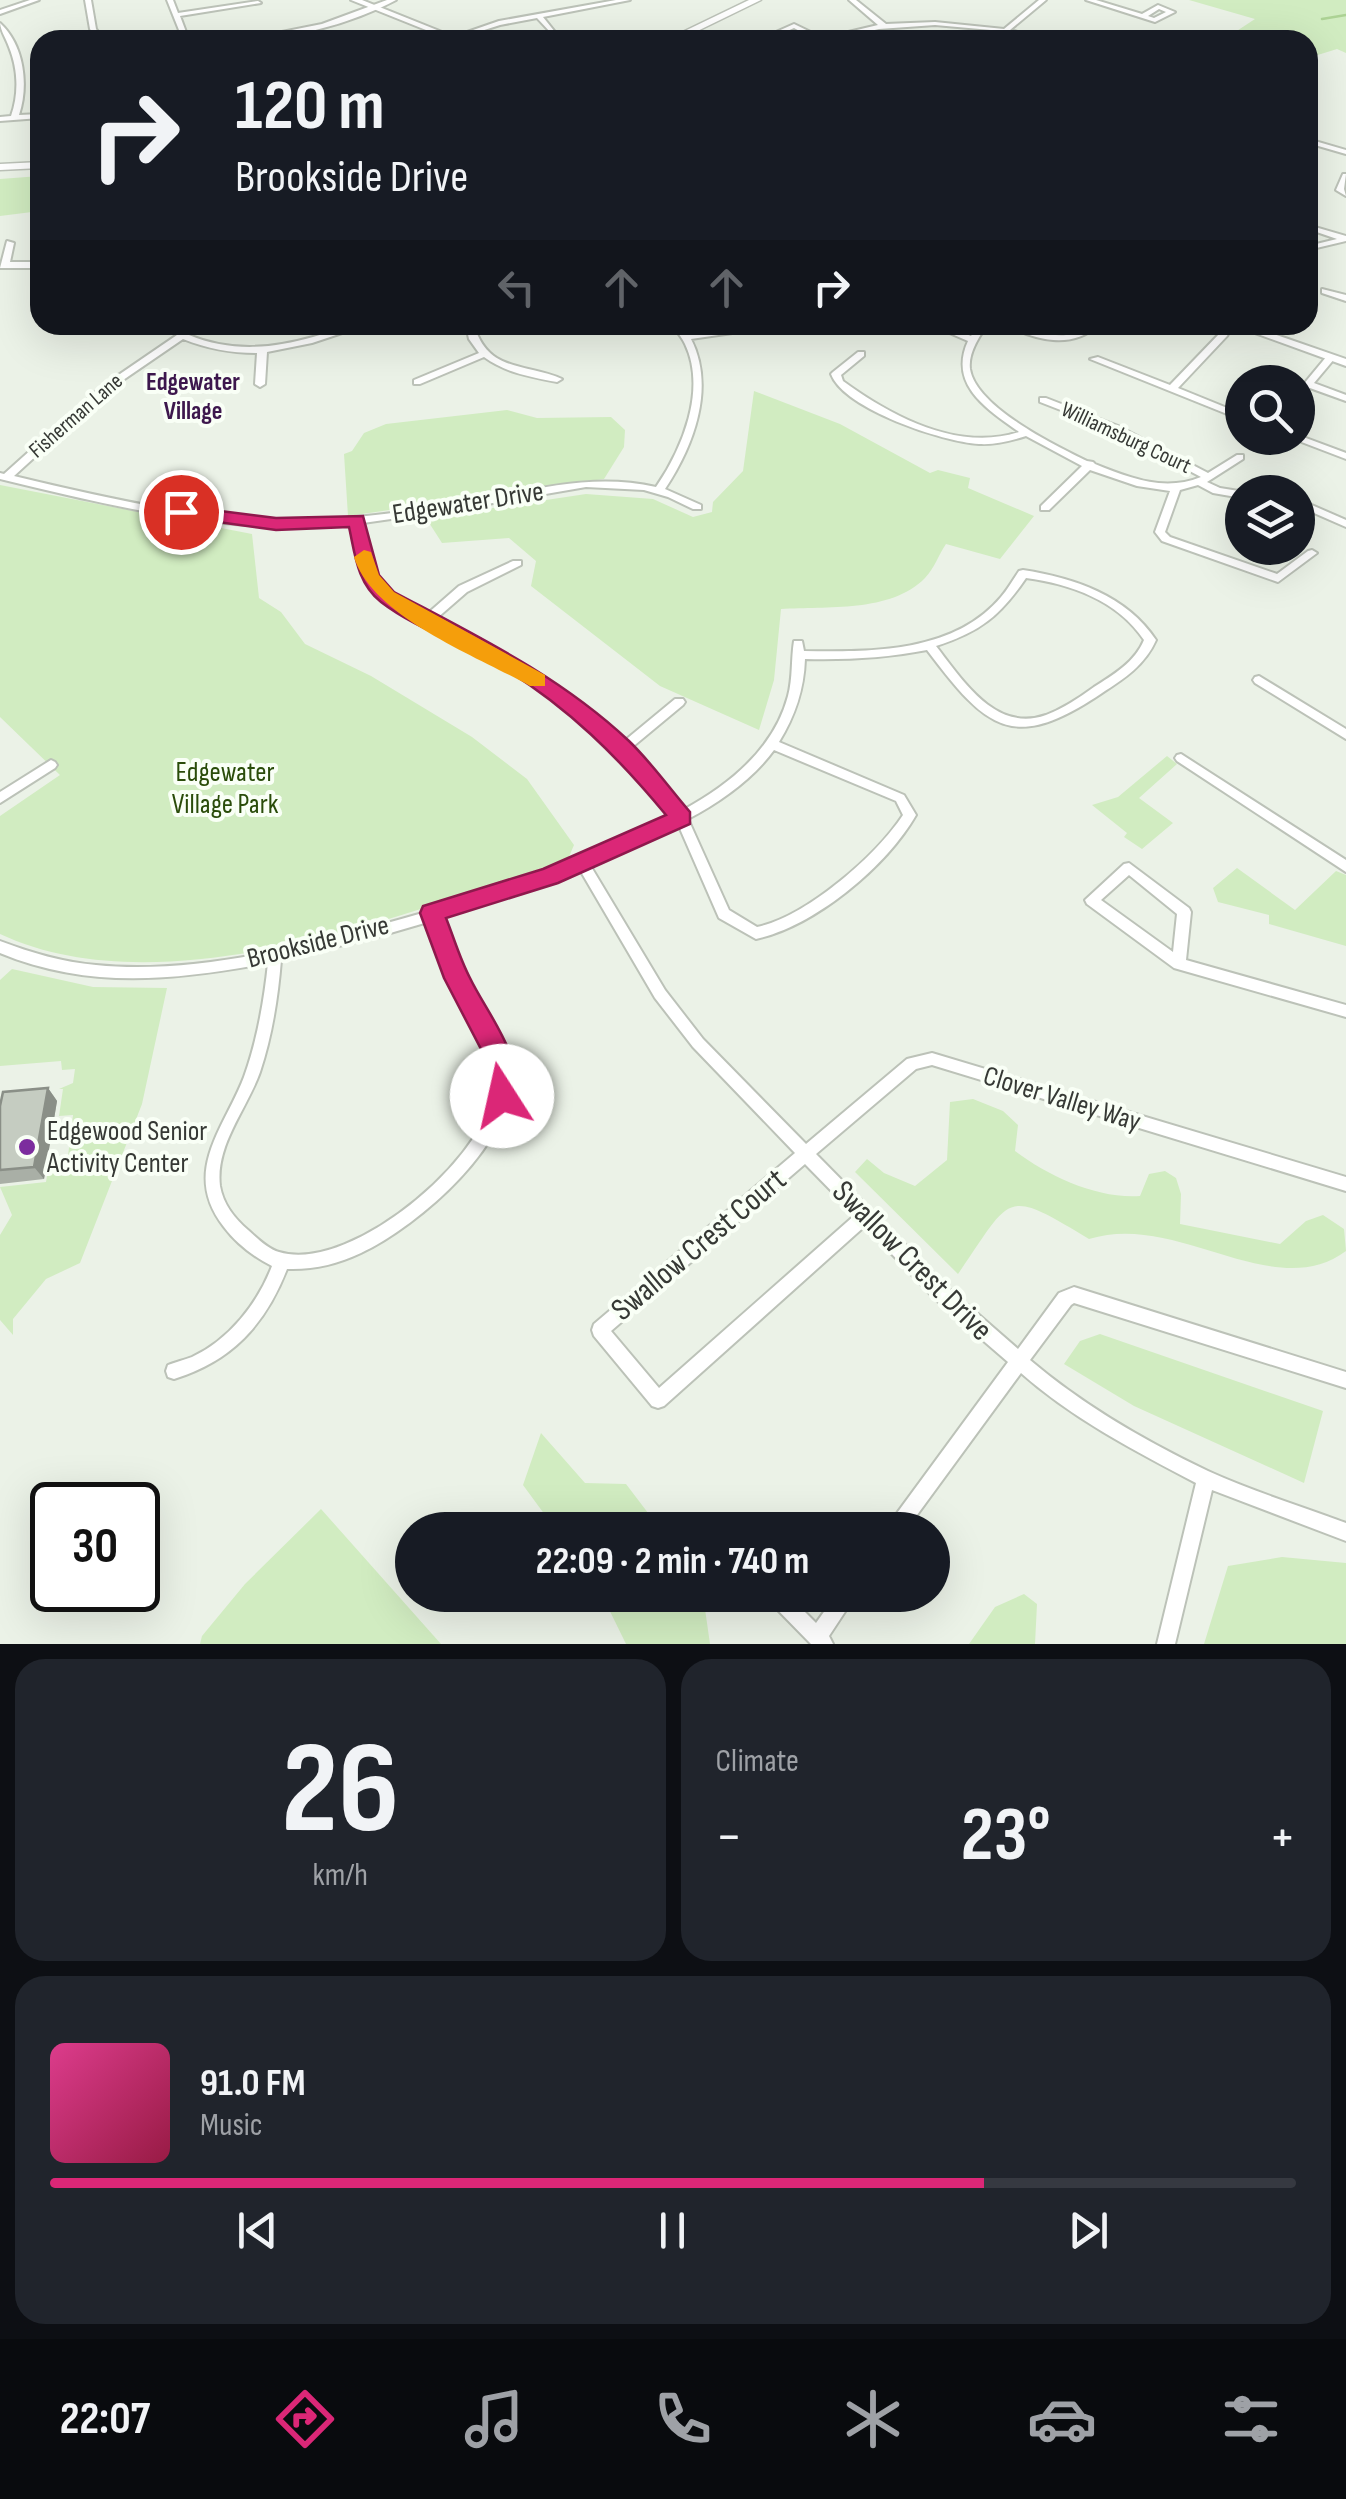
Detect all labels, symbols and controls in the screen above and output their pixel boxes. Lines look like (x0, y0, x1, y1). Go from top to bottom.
text: 120 m (235, 65, 385, 149)
icon: right (70, 70, 200, 200)
text: Brookside Drive (235, 150, 468, 205)
icon: left (489, 260, 544, 315)
icon: ahead (594, 260, 649, 315)
icon: ahead (699, 260, 754, 315)
icon: right (804, 260, 859, 315)
map controls (1225, 365, 1315, 565)
button: search (1225, 365, 1315, 455)
district label: Edgewater Village (146, 367, 240, 427)
street label: Fisherman Lane (24, 368, 128, 464)
street label: Williamsburg Court (1057, 396, 1195, 480)
pin (139, 470, 224, 555)
street label: Edgewater Drive (390, 475, 546, 531)
button: layers (1225, 475, 1315, 565)
icon: arrive (154, 485, 209, 540)
park label: Edgewater Village Park (172, 756, 279, 821)
street label: Brookside Drive (244, 908, 392, 976)
position arrow (450, 1044, 554, 1148)
street label: Clover Valley Way (979, 1059, 1145, 1139)
place label: Edgewood Senior Activity Center (46, 1115, 207, 1180)
marker: Edgewood Senior Activity Center (16, 1136, 38, 1158)
street label: Swallow Crest Court (604, 1161, 794, 1329)
street label: Swallow Crest Drive (824, 1173, 1000, 1349)
speed limit sign: 30 (30, 1482, 160, 1612)
text: 22:09 · 2 min · 740 m (536, 1539, 809, 1584)
text: 26 (281, 1713, 399, 1869)
text: Climate (716, 1742, 799, 1781)
text: 23° (961, 1791, 1051, 1882)
text: − (716, 1804, 742, 1871)
text: + (1269, 1804, 1296, 1871)
text: km/h (313, 1856, 368, 1895)
text: 91.0 FM (200, 2061, 306, 2106)
text: Music (200, 2106, 263, 2145)
icon: previous (230, 2203, 285, 2258)
icon: pause (645, 2203, 700, 2258)
icon: next (1061, 2203, 1116, 2258)
icon: directions (270, 2384, 340, 2454)
icon: music (459, 2384, 529, 2454)
icon: phone (648, 2384, 718, 2454)
icon: climate (838, 2384, 908, 2454)
icon: car (1027, 2384, 1097, 2454)
icon: filters (1216, 2384, 1286, 2454)
text: 22:07 (60, 2392, 150, 2447)

